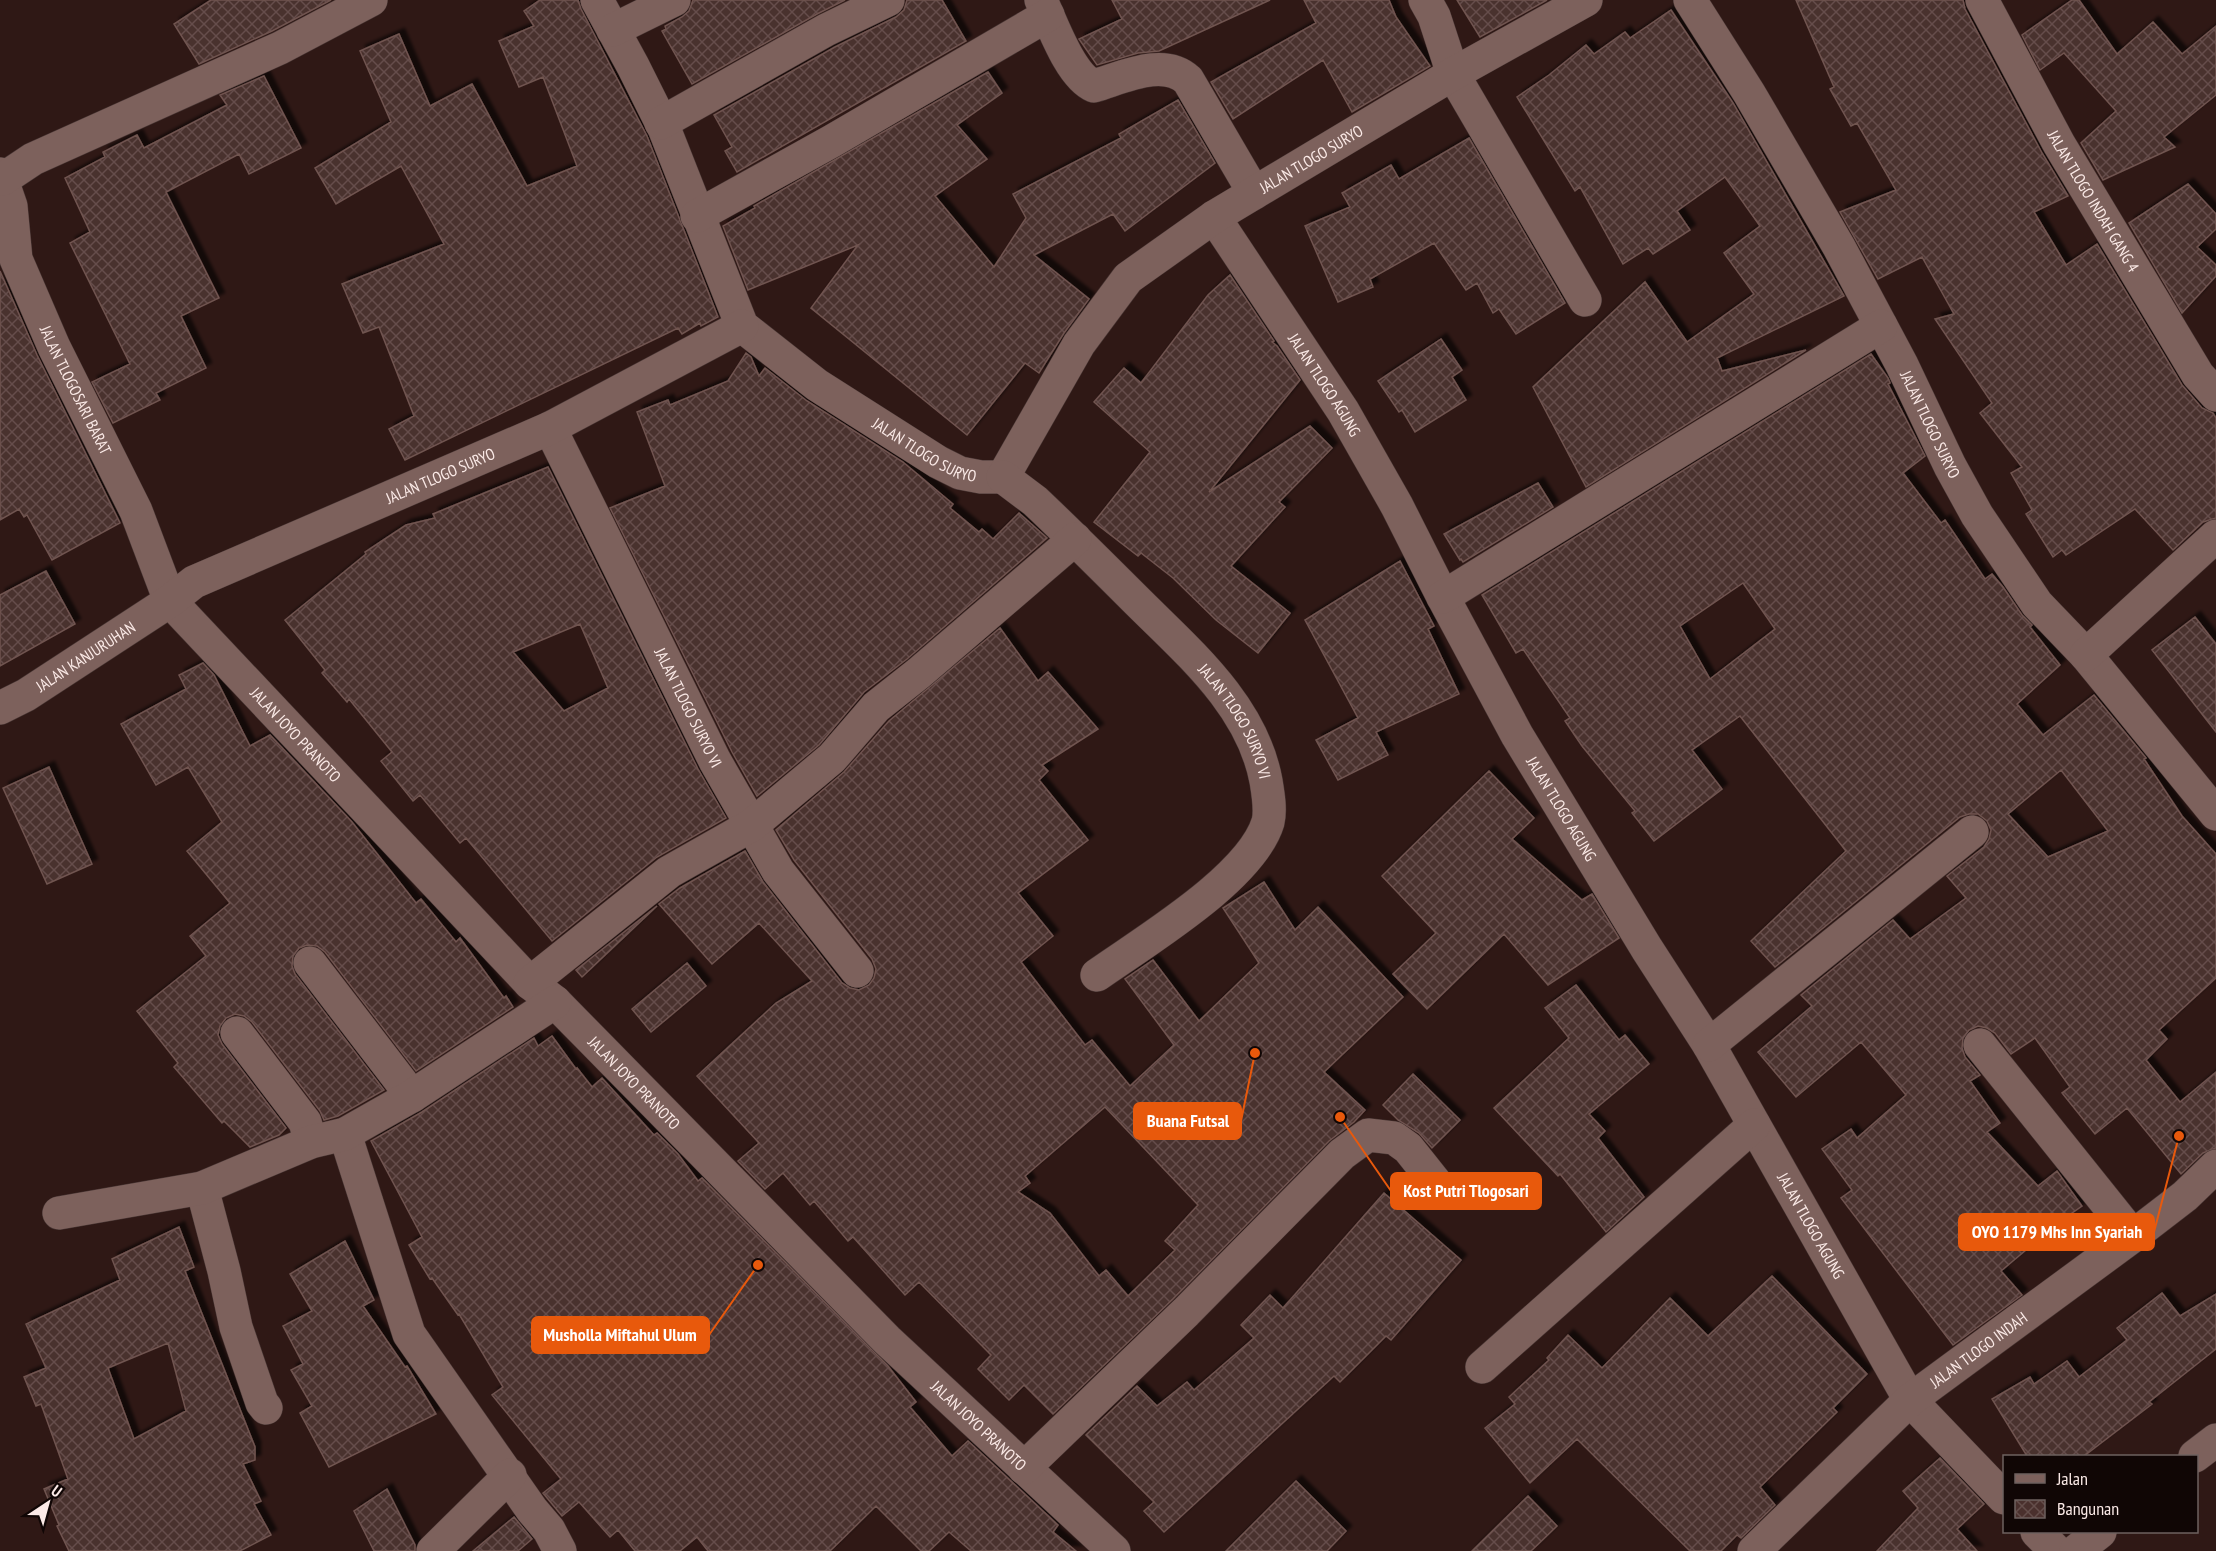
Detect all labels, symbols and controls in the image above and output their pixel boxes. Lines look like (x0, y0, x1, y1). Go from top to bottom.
street label: JALAN TLOGO SURYO (1255, 120, 1367, 198)
street label: JALAN TLOGO INDAH GANG 4 (2043, 126, 2144, 276)
street label: JALAN TLOGOSARI BARAT (35, 321, 116, 458)
street label: JALAN TLOGO AGUNG (1284, 329, 1365, 440)
street label: JALAN TLOGO SURYO (1896, 366, 1965, 482)
street label: JALAN TLOGO SURYO (868, 412, 978, 486)
street label: JALAN TLOGO SURYO (382, 443, 498, 508)
street label: JALAN KANJURUHAN (31, 617, 139, 696)
street label: JALAN TLOGO SURYO VI (650, 644, 727, 771)
street label: JALAN TLOGO SURYO VI (1194, 658, 1275, 781)
street label: JALAN JOYO PRANOTO (246, 682, 345, 786)
street label: JALAN TLOGO AGUNG (1522, 752, 1601, 865)
street label: JALAN JOYO PRANOTO (583, 1031, 685, 1134)
callout: Buana Futsal (1134, 1103, 1241, 1139)
text: Buana Futsal (1147, 1109, 1230, 1132)
street label: JALAN TLOGO AGUNG (1773, 1168, 1849, 1282)
callout: Kost Putri Tlogosari (1391, 1173, 1541, 1209)
text: Kost Putri Tlogosari (1403, 1179, 1529, 1202)
callout: OYO 1179 Mhs Inn Syariah (1959, 1214, 2154, 1250)
text: OYO 1179 Mhs Inn Syariah (1972, 1220, 2142, 1243)
street label: JALAN TLOGO INDAH (1925, 1307, 2031, 1393)
callout: Musholla Miftahul Ulum (532, 1317, 709, 1353)
text: Musholla Miftahul Ulum (543, 1323, 697, 1346)
street label: JALAN JOYO PRANOTO (926, 1375, 1031, 1475)
legend (2003, 1455, 2198, 1533)
text: Jalan (2056, 1467, 2088, 1490)
north arrow (18, 1473, 78, 1533)
text: U (48, 1480, 66, 1501)
text: Bangunan (2057, 1497, 2119, 1520)

